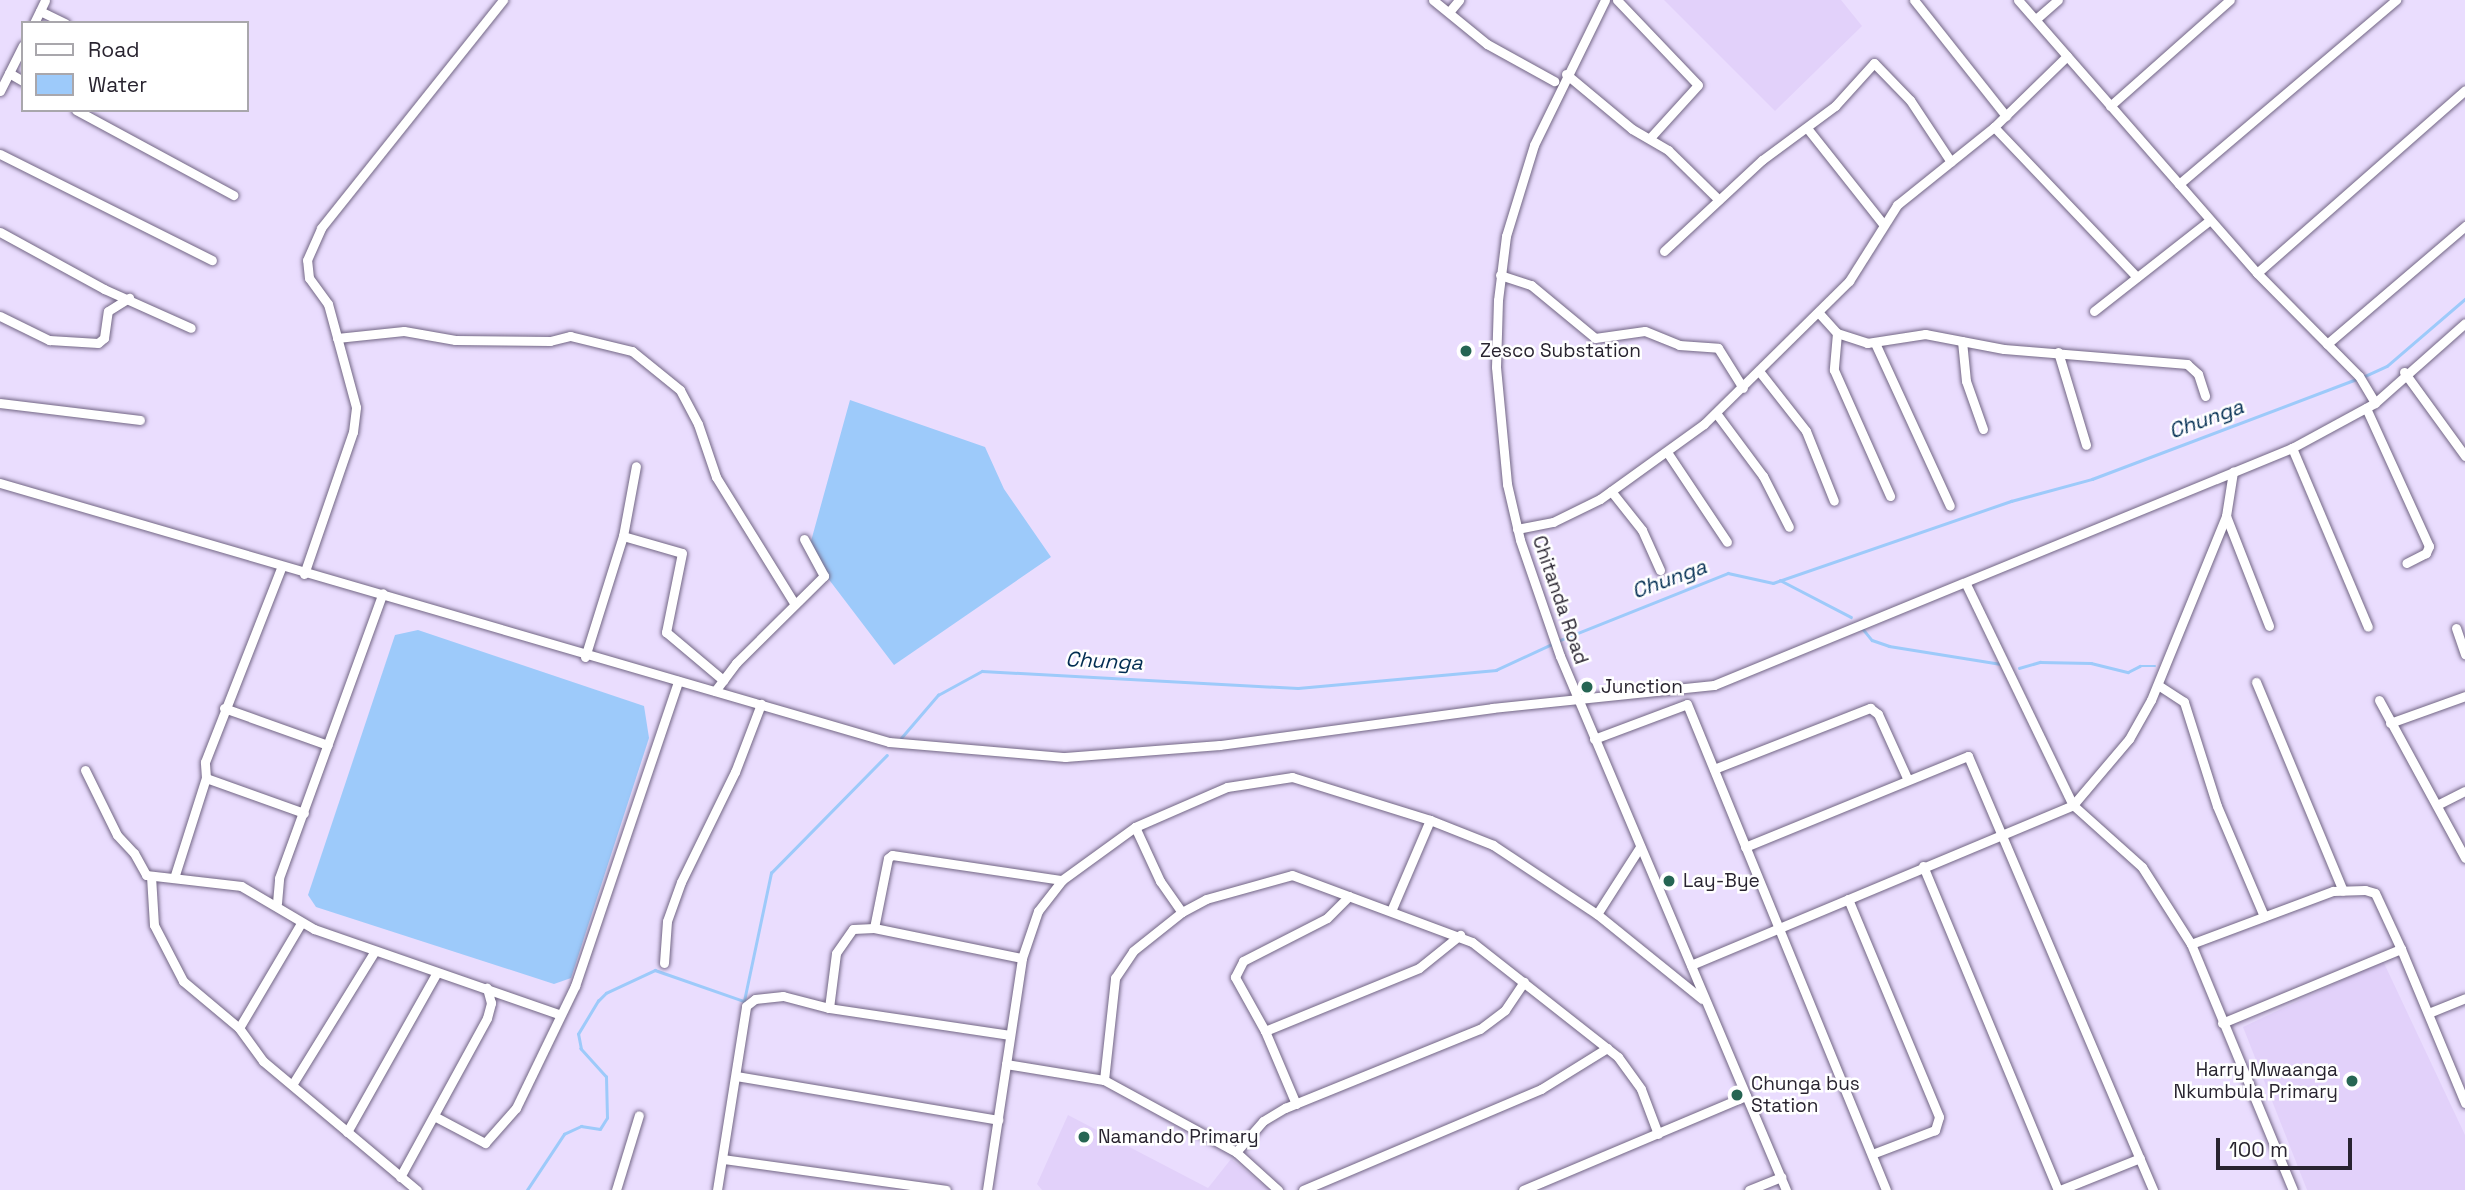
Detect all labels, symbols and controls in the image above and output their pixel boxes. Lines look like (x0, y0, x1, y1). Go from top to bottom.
legend (21, 21, 248, 112)
text: Road (88, 36, 140, 63)
text: Water (88, 71, 147, 98)
place label: Zesco Substation (1480, 340, 1641, 362)
marker: Zesco Substation (1458, 343, 1474, 359)
water label: Chunga (2165, 394, 2247, 444)
street label: Chitanda Road (1527, 533, 1593, 667)
water label: Chunga (1628, 554, 1710, 604)
water label: Chunga (1065, 646, 1143, 676)
place label: Junction (1601, 676, 1683, 698)
marker: Junction (1579, 679, 1595, 695)
place label: Lay-Bye (1683, 870, 1760, 892)
marker: Lay-Bye (1661, 873, 1677, 889)
place label: Harry Mwaanga Nkumbula Primary (2174, 1059, 2338, 1103)
place label: Chunga bus Station (1751, 1073, 1860, 1117)
marker: Harry Mwaanga Nkumbula Primary (2344, 1073, 2360, 1089)
marker: Chunga bus Station (1729, 1087, 1745, 1103)
scale bar (2220, 1124, 2356, 1168)
place label: Namando Primary (1098, 1126, 1259, 1148)
marker: Namando Primary (1076, 1129, 1092, 1145)
text: 100 m (2229, 1136, 2288, 1163)

